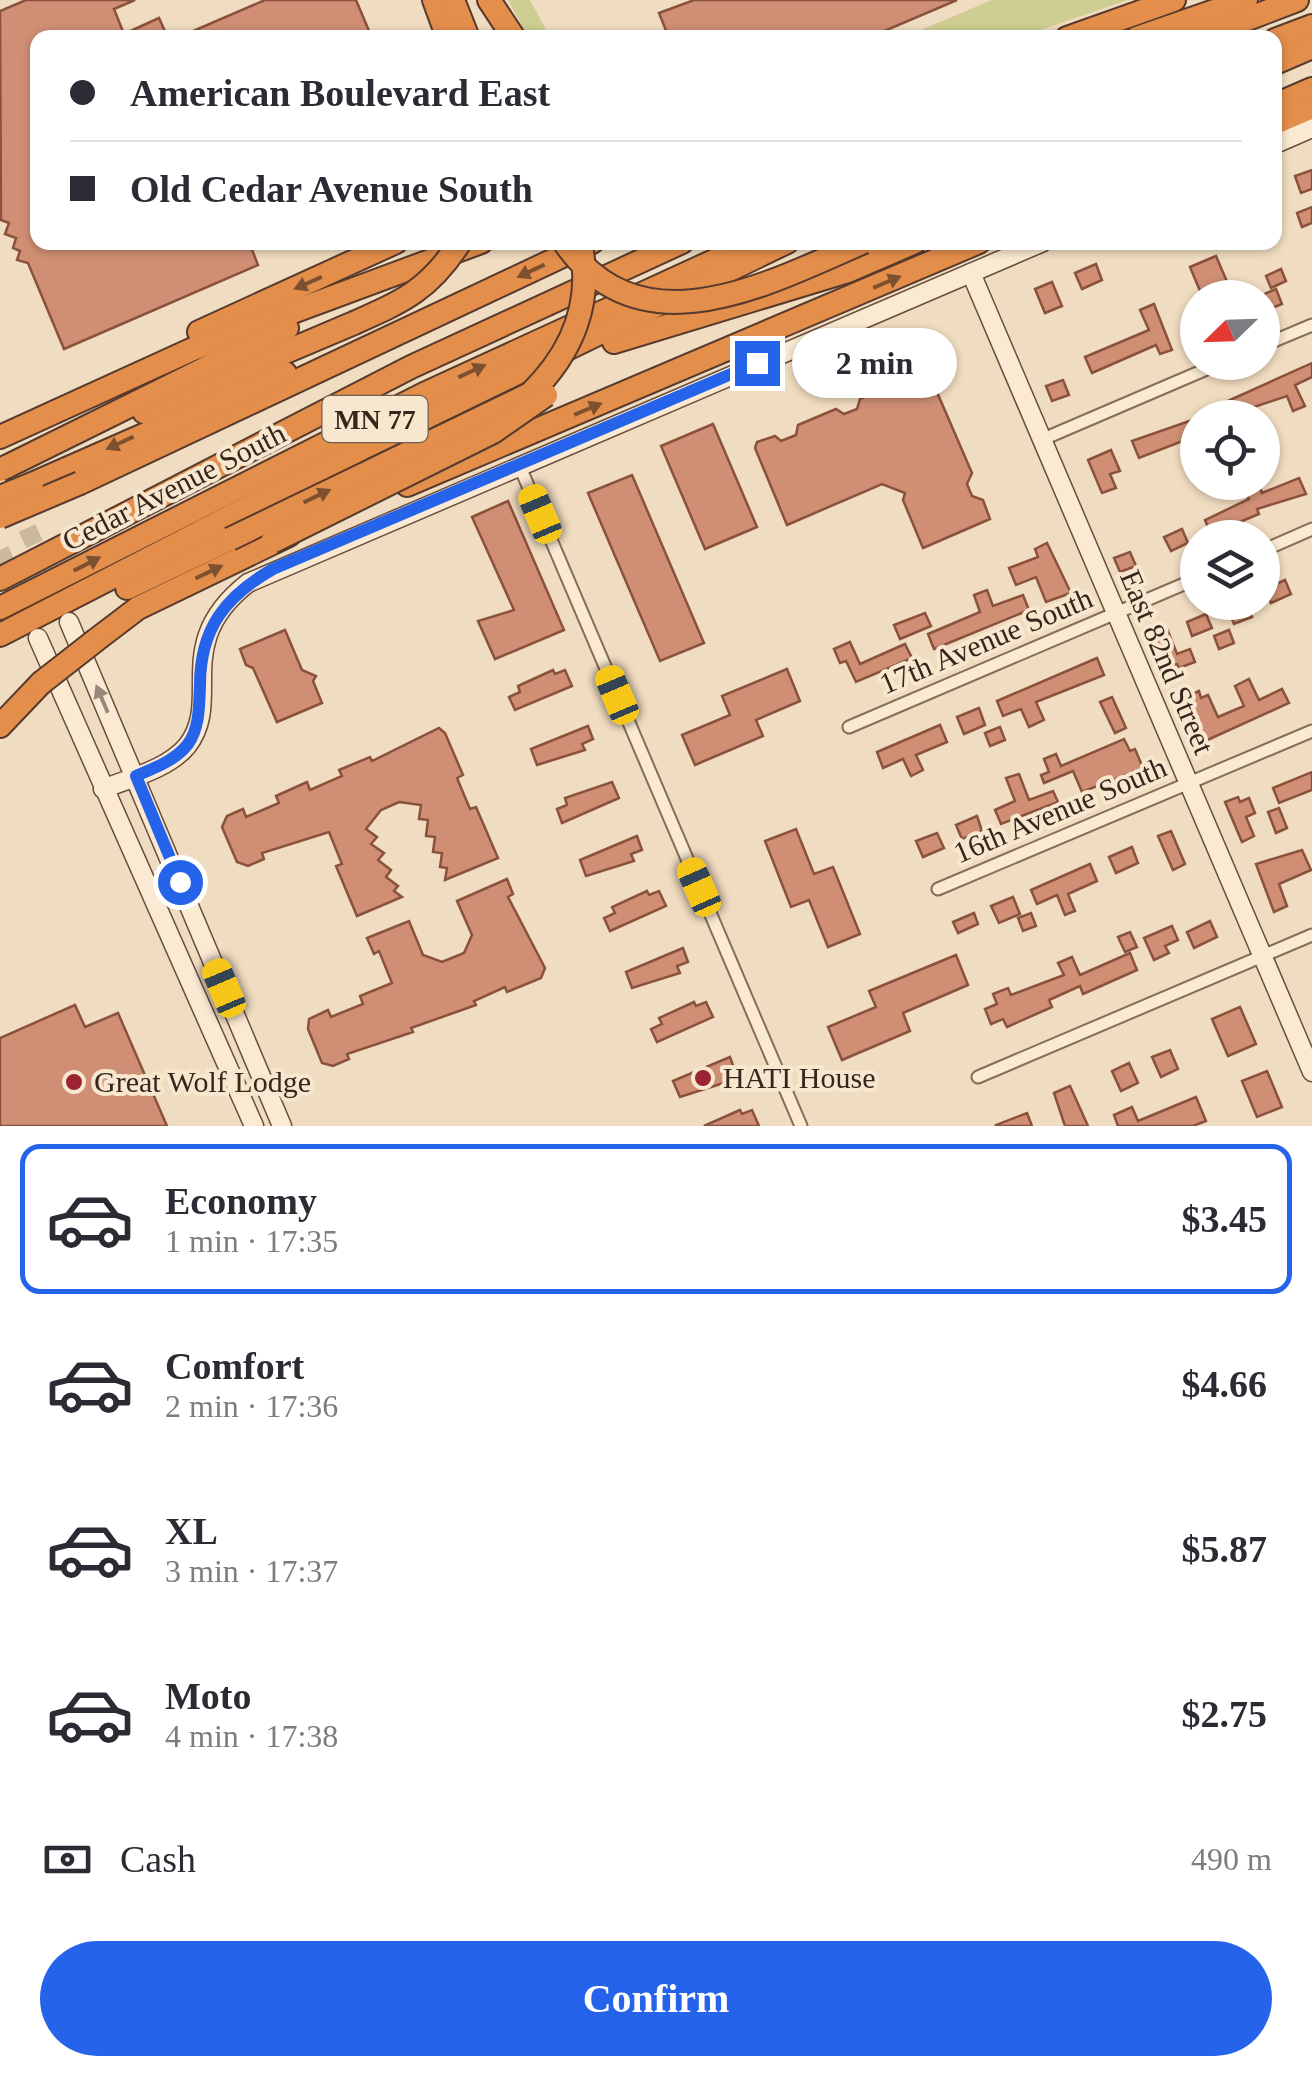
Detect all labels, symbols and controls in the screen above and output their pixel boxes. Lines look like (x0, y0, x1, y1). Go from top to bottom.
text: American Boulevard East (130, 72, 550, 114)
text: Old Cedar Avenue South (130, 168, 533, 210)
one-way arrow (516, 263, 545, 280)
one-way arrow (872, 273, 902, 289)
one-way arrow (293, 275, 323, 291)
north arrow (1180, 280, 1280, 380)
map controls (1180, 280, 1280, 620)
callout: 2 min (792, 328, 957, 398)
route end (735, 341, 780, 386)
text: 2 min (836, 345, 913, 381)
one-way arrow (457, 363, 486, 380)
road number: MN 77 (322, 396, 428, 442)
button: locate (1180, 400, 1280, 500)
one-way arrow (573, 401, 603, 417)
street label: Cedar Avenue South (57, 416, 291, 557)
one-way arrow (105, 435, 134, 452)
car (514, 481, 566, 547)
one-way arrow (303, 488, 332, 505)
button: layers (1180, 520, 1280, 620)
one-way arrow (73, 556, 102, 573)
one-way arrow (194, 563, 223, 580)
street label: East 82nd Street (1114, 565, 1221, 759)
street label: 17th Avenue South (875, 581, 1097, 700)
car (591, 662, 643, 728)
one-way arrow (94, 684, 110, 714)
street label: 16th Avenue South (949, 750, 1171, 869)
car (673, 853, 725, 921)
route start (158, 860, 203, 905)
car (198, 955, 250, 1021)
place label: HATI House (723, 1061, 875, 1094)
place label: Great Wolf Lodge (94, 1065, 311, 1098)
marker: HATI House (692, 1067, 714, 1089)
marker: Great Wolf Lodge (63, 1071, 85, 1093)
icon: car (45, 1174, 135, 1264)
text: Economy (165, 1180, 317, 1222)
text: $3.45 (1182, 1198, 1267, 1240)
text: 1 min · 17:35 (165, 1223, 338, 1259)
icon: car (45, 1339, 135, 1429)
text: Comfort (165, 1345, 304, 1387)
text: $4.66 (1182, 1363, 1267, 1405)
text: 2 min · 17:36 (165, 1388, 338, 1424)
icon: car (45, 1504, 135, 1594)
text: XL (165, 1510, 218, 1552)
text: $5.87 (1182, 1528, 1267, 1570)
text: 3 min · 17:37 (165, 1553, 338, 1589)
icon: car (45, 1669, 135, 1759)
text: Moto (165, 1675, 252, 1717)
text: $2.75 (1182, 1693, 1267, 1735)
text: 4 min · 17:38 (165, 1718, 338, 1754)
icon: cash (40, 1832, 95, 1887)
text: Cash (120, 1838, 196, 1880)
text: 490 m (1191, 1841, 1272, 1877)
button: Confirm (40, 1941, 1272, 2056)

